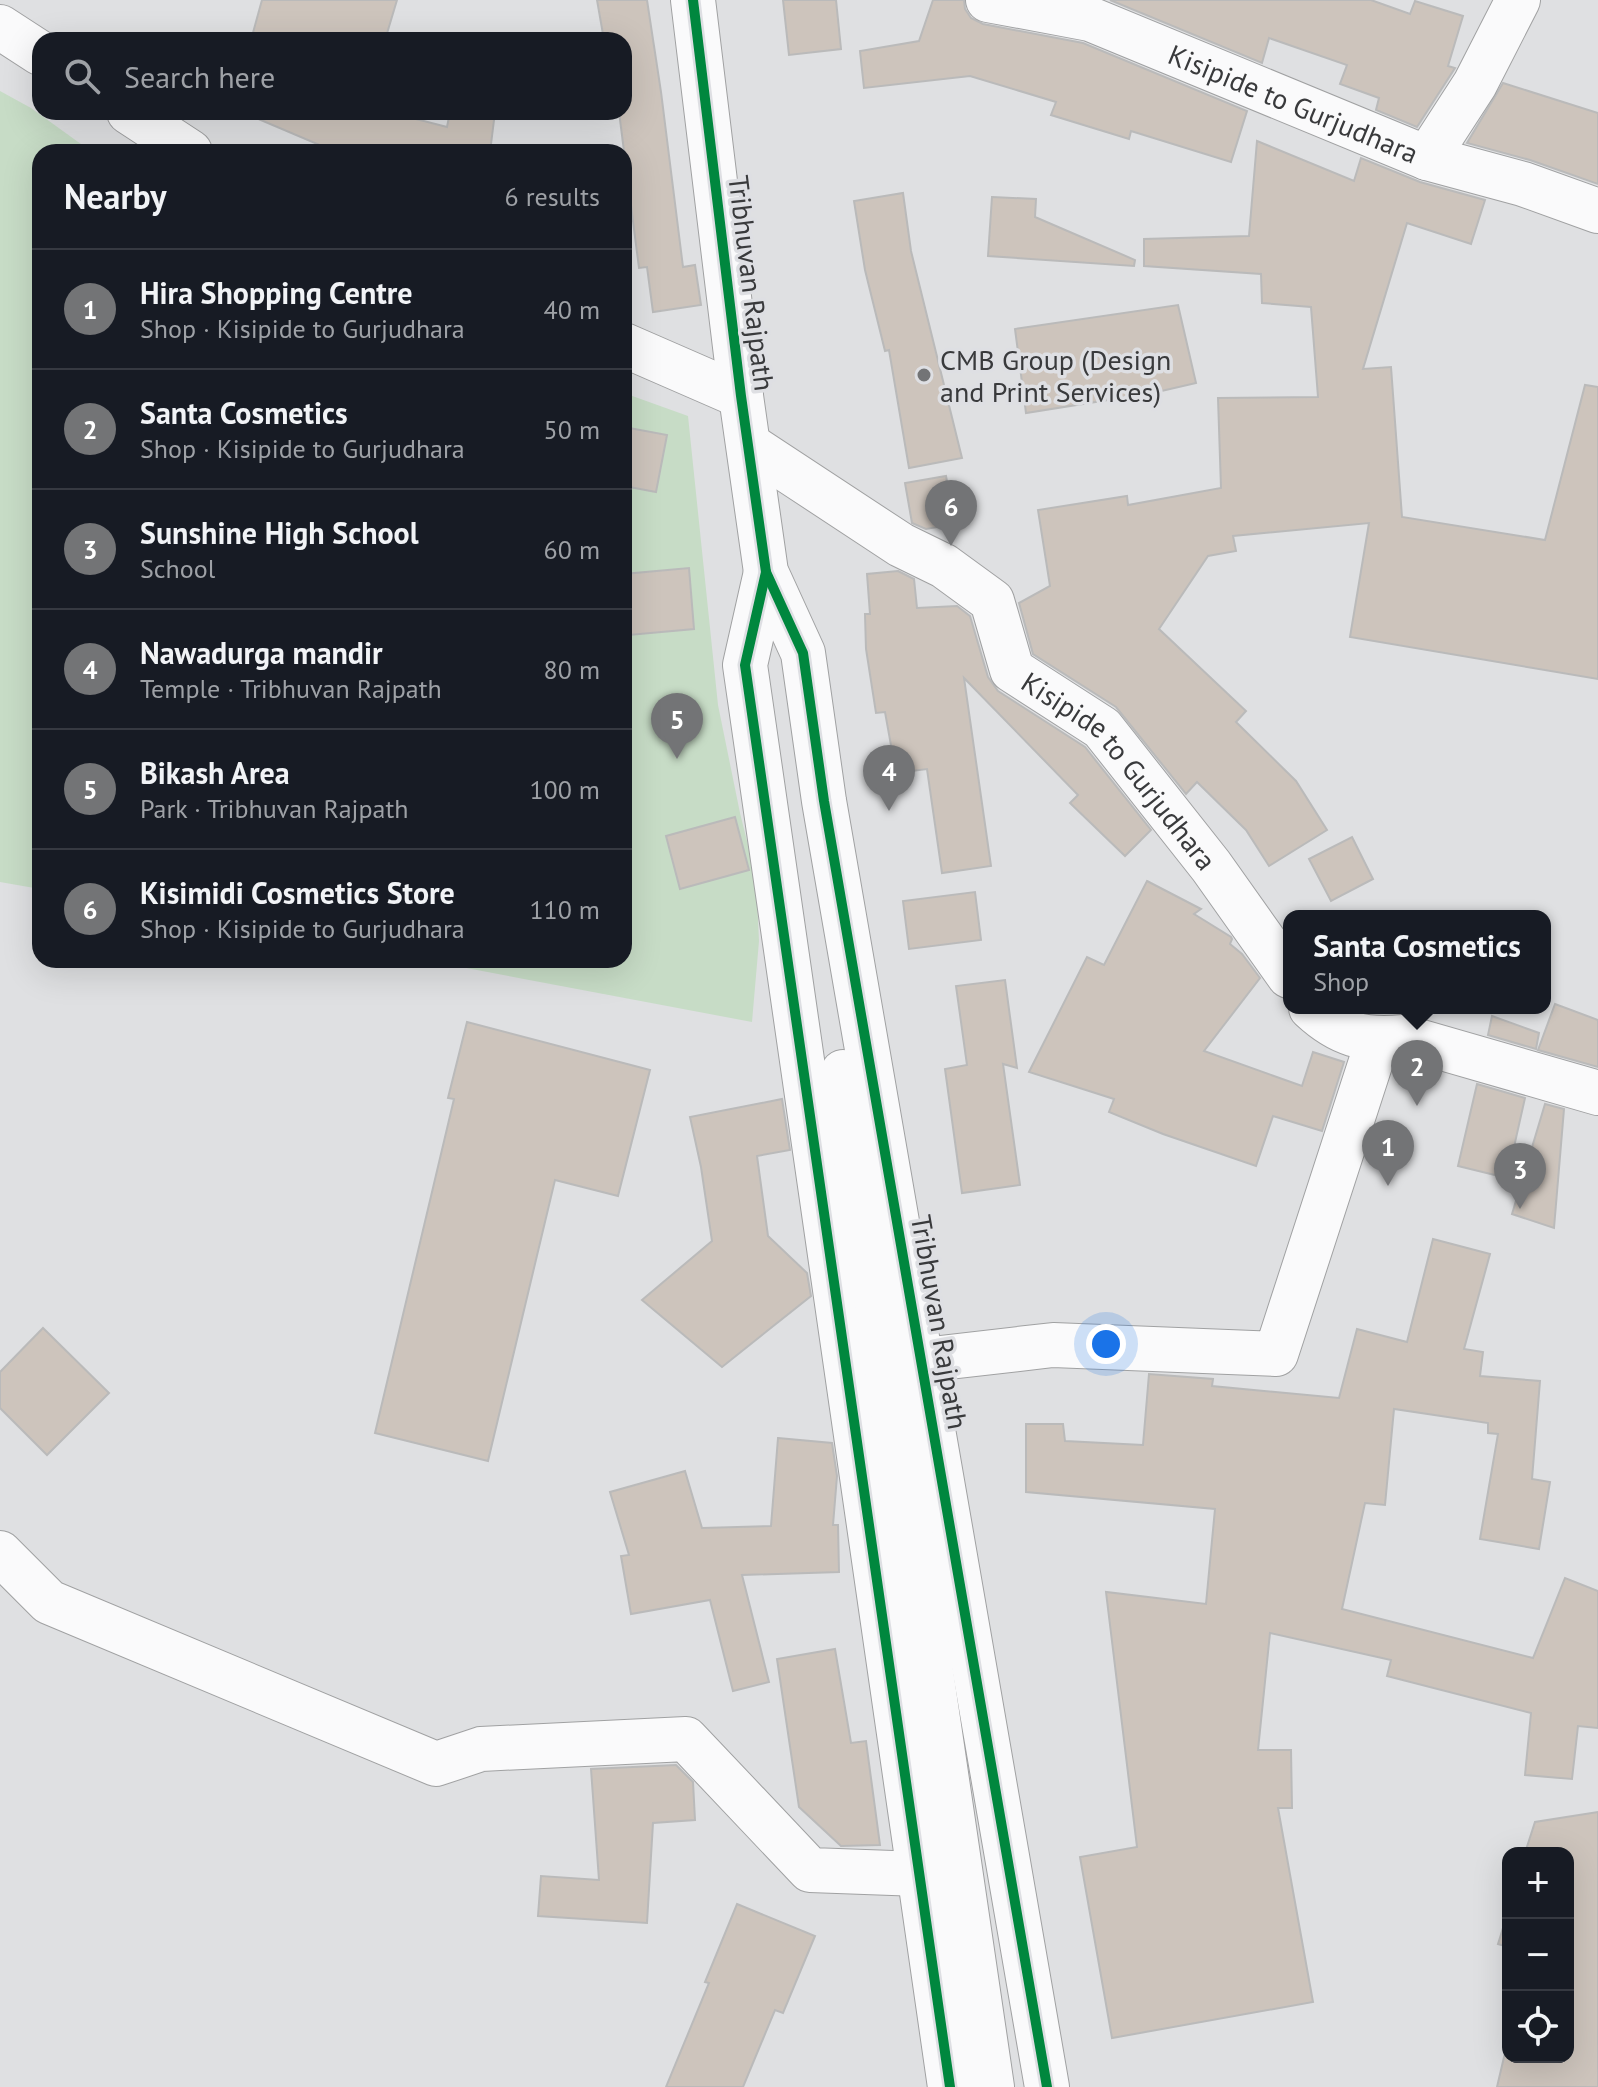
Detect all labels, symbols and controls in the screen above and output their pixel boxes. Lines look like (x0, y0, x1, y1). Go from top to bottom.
search box (32, 32, 632, 120)
street label: Kisipide to Gurjudhara (1163, 35, 1424, 171)
icon: search (60, 54, 104, 98)
text: Search here (124, 57, 275, 96)
street label: Tribhuvan Rajpath (720, 173, 784, 393)
text: Nearby (64, 174, 166, 218)
text: 6 results (505, 180, 600, 213)
text: Hira Shopping Centre (140, 273, 413, 312)
text: 1 (83, 293, 97, 326)
text: 40 m (544, 293, 600, 326)
text: Shop · Kisipide to Gurjudhara (140, 312, 465, 345)
place label: CMB Group (Design and Print Services) (940, 341, 1171, 410)
marker: CMB Group (Design and Print Services) (915, 366, 933, 384)
text: Santa Cosmetics (140, 393, 348, 432)
text: 2 (83, 413, 97, 446)
text: 50 m (544, 413, 600, 446)
text: Shop · Kisipide to Gurjudhara (140, 432, 465, 465)
pin: 6 (925, 480, 977, 546)
text: Sunshine High School (140, 513, 419, 552)
text: 3 (83, 533, 97, 566)
text: 60 m (544, 533, 600, 566)
text: School (140, 552, 215, 585)
text: Nawadurga mandir (140, 633, 383, 672)
text: 4 (83, 653, 97, 686)
text: 80 m (544, 653, 600, 686)
street label: Kisipide to Gurjudhara (1015, 663, 1225, 877)
text: Temple · Tribhuvan Rajpath (140, 672, 442, 705)
pin: 5 (651, 693, 703, 759)
pin: 4 (863, 745, 915, 811)
text: Bikash Area (140, 753, 290, 792)
text: 5 (83, 773, 97, 806)
text: 100 m (529, 773, 600, 806)
text: Park · Tribhuvan Rajpath (140, 792, 408, 825)
text: Kisimidi Cosmetics Store (140, 873, 455, 912)
text: 6 (83, 893, 97, 926)
text: 110 m (529, 893, 600, 926)
popup (1283, 910, 1551, 1014)
text: Shop · Kisipide to Gurjudhara (140, 912, 465, 945)
text: Santa Cosmetics (1313, 926, 1521, 965)
text: Shop (1313, 965, 1369, 998)
pin: 2 (1391, 1040, 1443, 1106)
pin: 1 (1362, 1120, 1414, 1186)
pin: 3 (1494, 1143, 1546, 1209)
street label: Tribhuvan Rajpath (903, 1212, 977, 1432)
your location (1086, 1324, 1126, 1364)
map controls (1502, 1847, 1574, 2063)
button: + (1502, 1847, 1574, 1919)
button: − (1502, 1919, 1574, 1991)
button: locate (1502, 1991, 1574, 2063)

